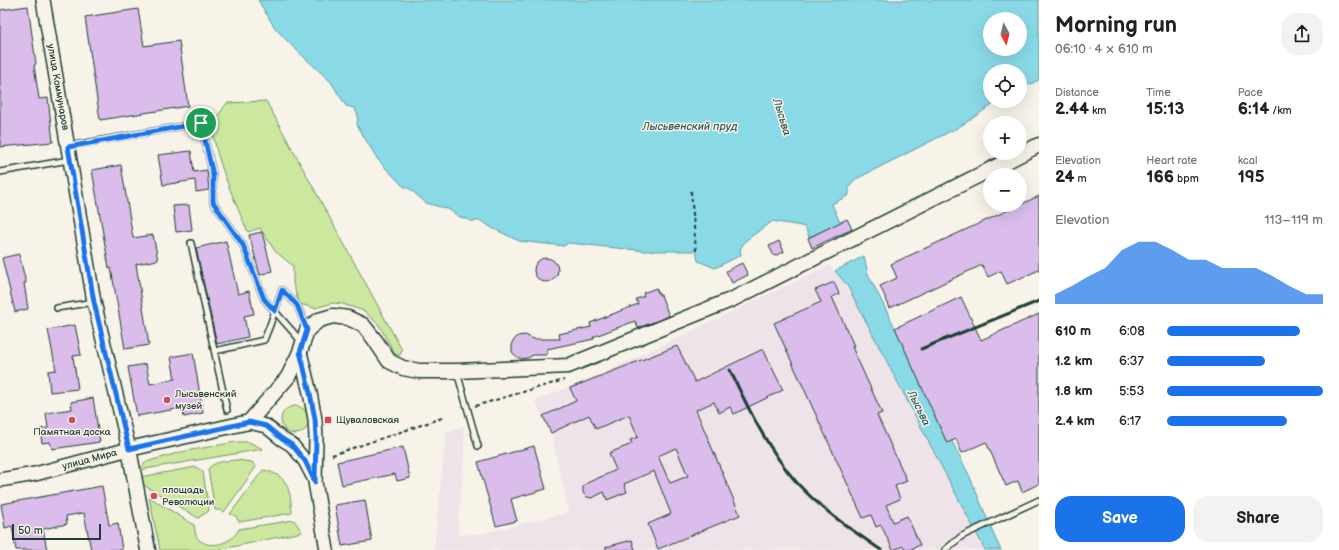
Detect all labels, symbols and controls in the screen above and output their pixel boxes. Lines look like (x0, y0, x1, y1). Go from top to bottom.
north arrow (983, 12, 1027, 56)
map controls (983, 12, 1027, 212)
text: Morning run (1055, 12, 1177, 39)
button: share (1281, 13, 1323, 55)
text: 06:10 · 4 × 610 m (1055, 41, 1153, 57)
street label: улица Коммунаров (44, 43, 72, 132)
button: locate (983, 64, 1027, 108)
text: Distance (1055, 86, 1099, 99)
text: Time (1146, 86, 1171, 99)
text: Pace (1238, 86, 1263, 99)
water label: Лысьва (770, 96, 794, 138)
text: 2.44 (1055, 99, 1089, 119)
text: 15:13 (1146, 99, 1184, 119)
text: 6:14 (1238, 99, 1269, 119)
text: km (1089, 104, 1106, 117)
text: /km (1269, 104, 1292, 117)
pin (184, 106, 218, 140)
icon: arrive (190, 112, 212, 134)
button: + (983, 116, 1027, 160)
water label: Лысьвенский пруд (642, 120, 738, 133)
text: Elevation (1055, 154, 1101, 167)
text: Heart rate (1146, 154, 1197, 167)
text: kcal (1238, 154, 1257, 167)
text: 24 (1055, 167, 1075, 187)
text: 166 (1146, 167, 1174, 187)
text: 195 (1238, 167, 1265, 187)
button: − (983, 168, 1027, 212)
text: m (1075, 172, 1087, 185)
text: bpm (1174, 172, 1199, 185)
text: Elevation (1055, 212, 1109, 228)
text: 113–119 m (1265, 212, 1323, 228)
text: 610 m (1055, 323, 1091, 339)
text: 6:08 (1119, 323, 1145, 339)
text: 1.2 km (1055, 353, 1093, 369)
text: 6:37 (1119, 353, 1144, 369)
text: 1.8 km (1055, 383, 1093, 399)
text: 5:53 (1119, 383, 1145, 399)
water label: Лысьва (904, 387, 933, 428)
place label: Лысьвенский музей (174, 388, 237, 412)
marker: Лысьвенский музей (162, 395, 172, 405)
text: 2.4 km (1055, 413, 1095, 429)
text: 6:17 (1119, 413, 1141, 429)
place label: Щуваловская (336, 414, 400, 426)
marker: Памятная доска (67, 415, 77, 425)
marker: Щуваловская (323, 415, 333, 425)
place label: Памятная доска (33, 426, 111, 438)
street label: улица Мира (61, 446, 118, 472)
place label: площадь Революции (162, 484, 214, 508)
marker: площадь Революции (149, 491, 159, 501)
button: Save (1055, 496, 1185, 542)
button: Share (1193, 496, 1323, 542)
scale bar (12, 522, 101, 541)
text: 50 m (18, 524, 43, 537)

